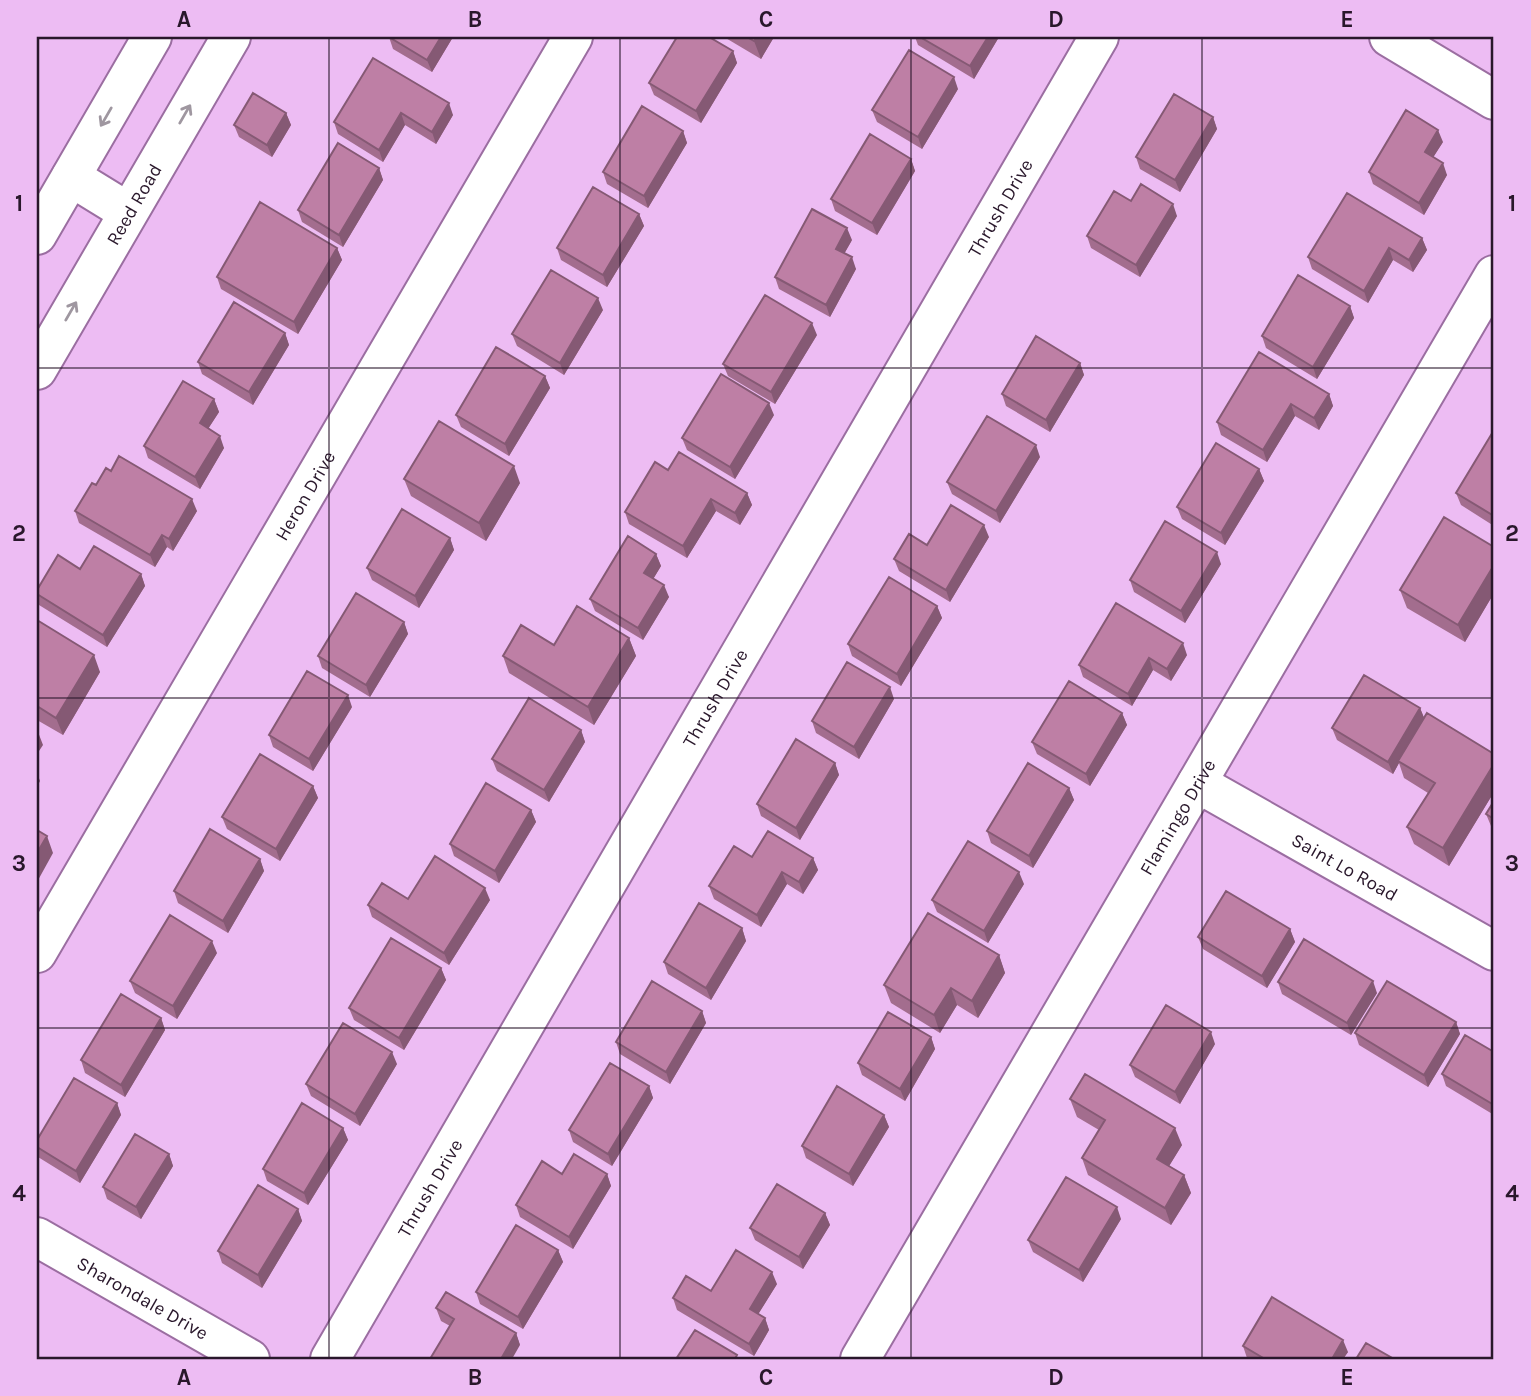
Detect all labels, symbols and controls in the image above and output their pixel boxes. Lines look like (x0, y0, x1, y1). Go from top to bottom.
text: A (177, 6, 191, 33)
text: B (468, 6, 482, 33)
text: C (759, 6, 773, 33)
text: D (1048, 6, 1064, 33)
text: E (1340, 6, 1354, 33)
one-way arrow (179, 105, 193, 125)
one-way arrow (98, 106, 112, 126)
street label: Thrush Drive (964, 155, 1038, 261)
street label: Reed Road (102, 160, 167, 249)
text: 1 (15, 190, 23, 217)
text: 1 (1508, 190, 1516, 217)
one-way arrow (64, 301, 78, 321)
street label: Heron Drive (271, 447, 340, 545)
text: 2 (12, 520, 26, 547)
text: 2 (1505, 520, 1519, 547)
street label: Thrush Drive (678, 645, 753, 751)
street label: Flamingo Drive (1135, 755, 1220, 879)
street label: Saint Lo Road (1288, 829, 1401, 906)
text: 3 (12, 850, 26, 877)
text: 3 (1505, 850, 1519, 877)
street label: Thrush Drive (393, 1135, 468, 1241)
text: 4 (12, 1180, 26, 1207)
text: 4 (1505, 1180, 1519, 1207)
street label: Sharondale Drive (73, 1252, 212, 1345)
text: A (177, 1364, 191, 1391)
text: B (468, 1364, 482, 1391)
text: C (759, 1364, 773, 1391)
text: D (1048, 1364, 1064, 1391)
text: E (1340, 1364, 1354, 1391)

